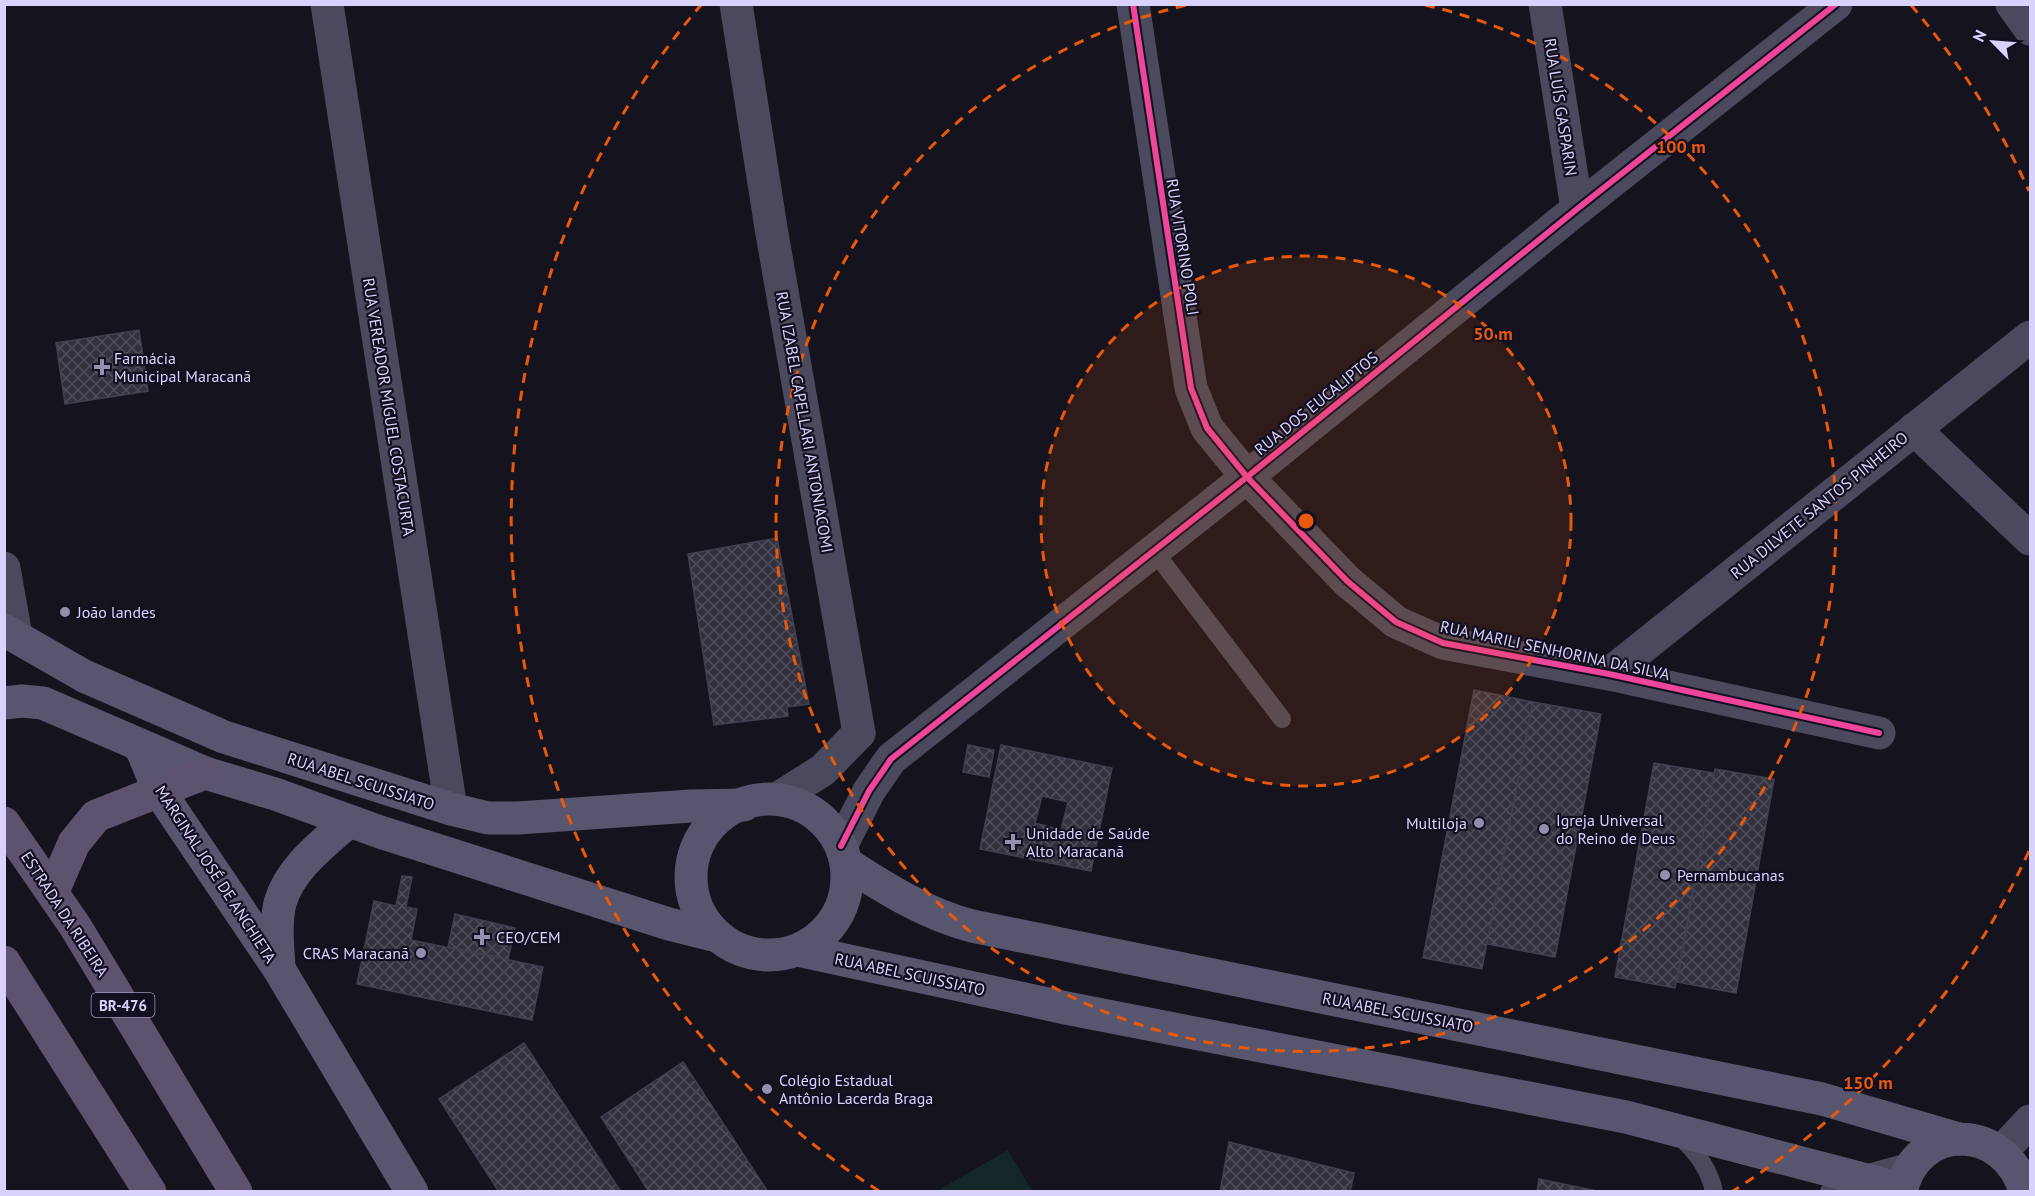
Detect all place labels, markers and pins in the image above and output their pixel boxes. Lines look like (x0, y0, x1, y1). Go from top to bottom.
place label: Farmácia Municipal Maracanã (114, 348, 251, 386)
marker: Farmácia Municipal Maracanã (95, 360, 109, 374)
centre of rings (1296, 511, 1316, 531)
place label: João landes (76, 602, 156, 622)
marker: João landes (58, 605, 72, 619)
place label: Igreja Universal do Reino de Deus (1556, 810, 1675, 848)
place label: Multiloja (1406, 813, 1467, 833)
marker: Multiloja (1472, 816, 1486, 830)
marker: Igreja Universal do Reino de Deus (1537, 822, 1551, 836)
place label: Unidade de Saúde Alto Maracanã (1026, 823, 1150, 861)
marker: Unidade de Saúde Alto Maracanã (1004, 833, 1022, 851)
place label: Pernambucanas (1677, 865, 1785, 885)
marker: Pernambucanas (1658, 868, 1672, 882)
place label: CEO/CEM (496, 927, 561, 947)
marker: CEO/CEM (473, 928, 491, 946)
place label: CRAS Maracanã (303, 943, 409, 963)
marker: CRAS Maracanã (414, 946, 428, 960)
place label: Colégio Estadual Antônio Lacerda Braga (779, 1070, 933, 1108)
marker: Colégio Estadual Antônio Lacerda Braga (760, 1082, 774, 1096)

